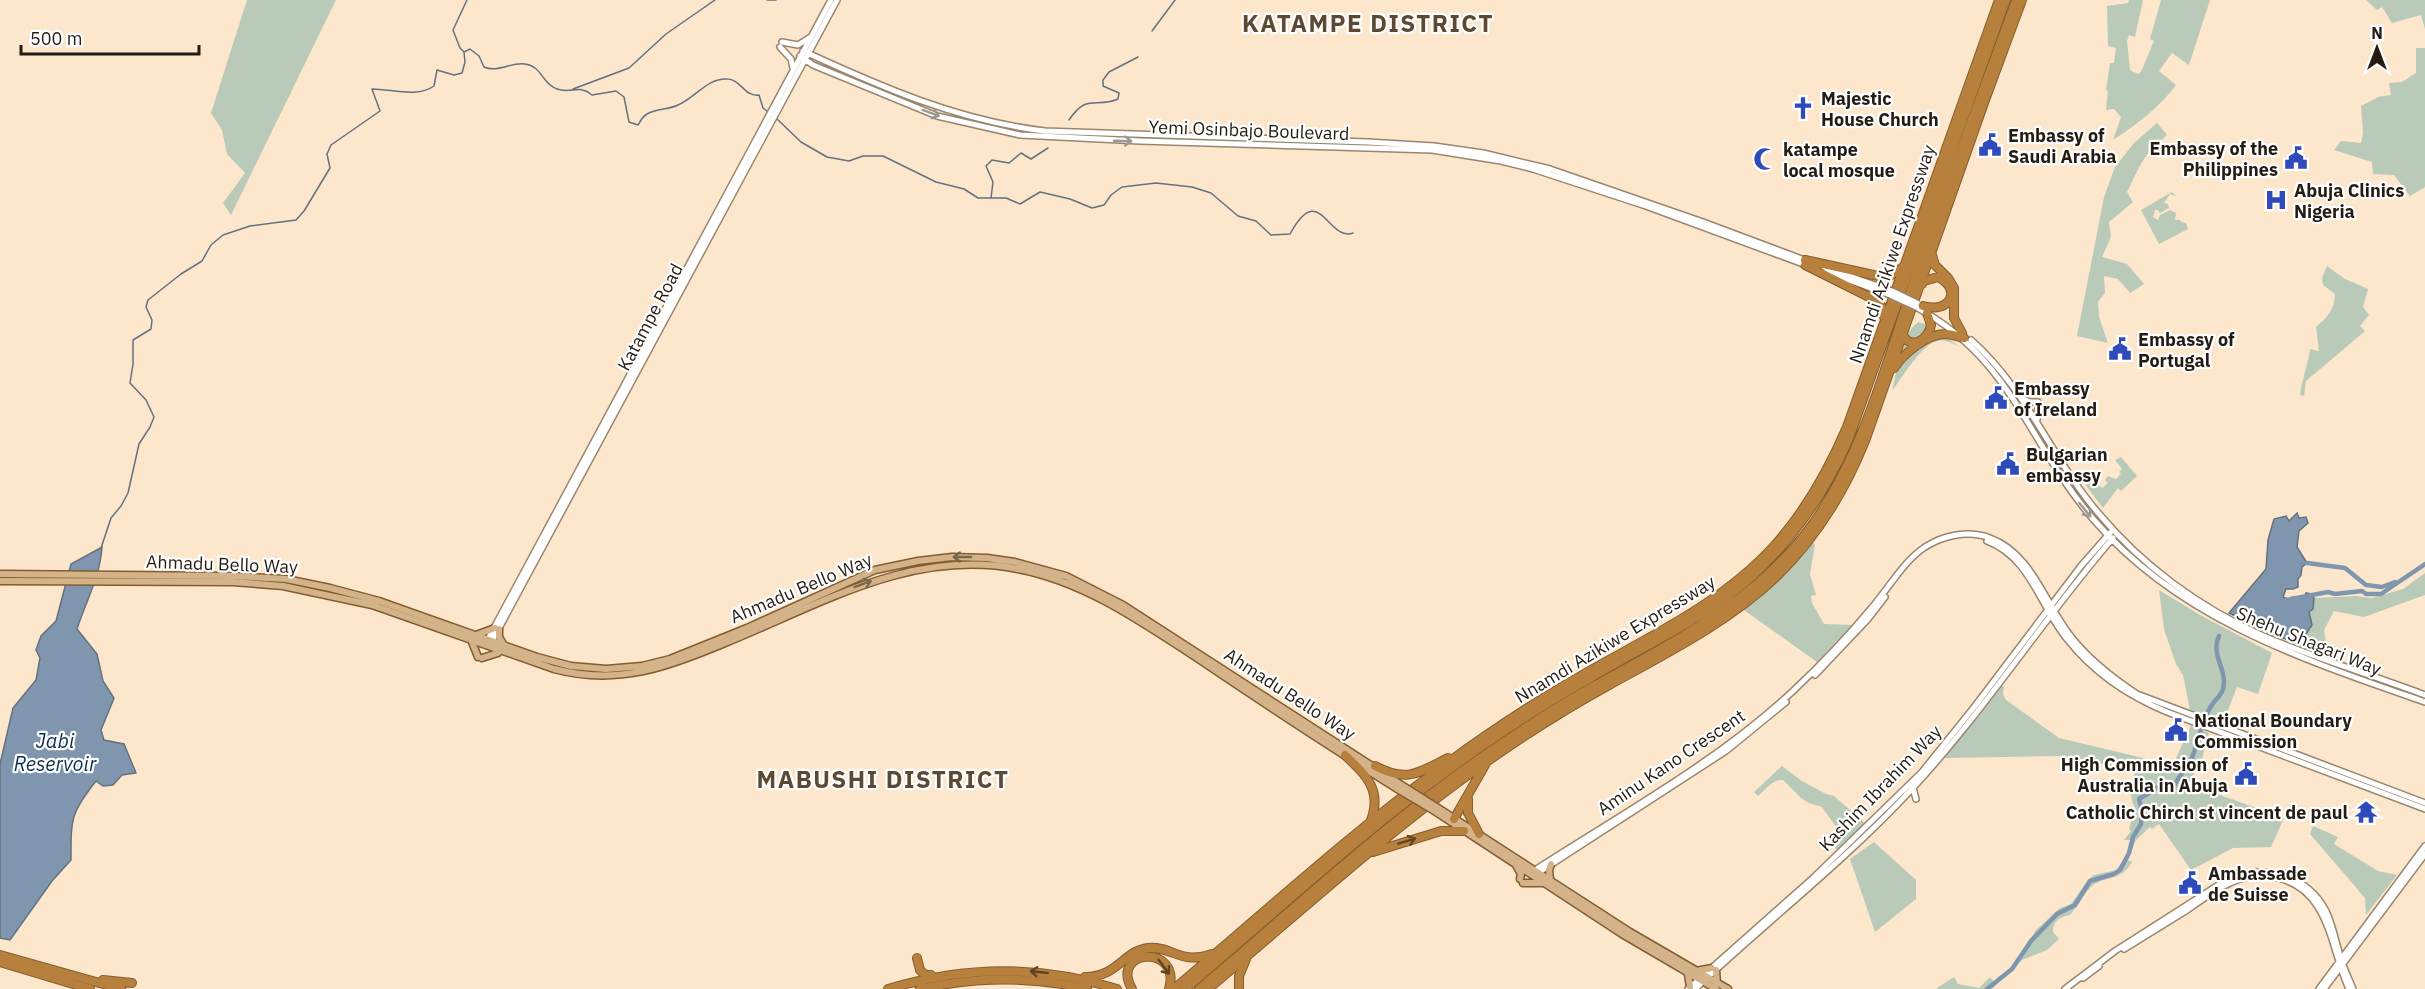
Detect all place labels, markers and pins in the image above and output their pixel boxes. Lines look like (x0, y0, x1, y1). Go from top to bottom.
place label: Majestic House Church (1821, 87, 1939, 131)
church icon: Majestic House Church (1790, 95, 1816, 121)
place label: Embassy of Saudi Arabia (2008, 124, 2116, 168)
public building icon: Embassy of Saudi Arabia (1977, 132, 2003, 158)
place label: Embassy of the Philippines (2150, 137, 2278, 181)
place label: katampe local mosque (1783, 138, 1895, 182)
public building icon: Embassy of the Philippines (2283, 145, 2309, 171)
mosque icon: katampe local mosque (1752, 146, 1778, 172)
place label: Abuja Clinics Nigeria (2294, 179, 2404, 223)
hospital icon: Abuja Clinics Nigeria (2263, 187, 2289, 213)
place label: Embassy of Portugal (2138, 328, 2235, 372)
public building icon: Embassy of Portugal (2107, 336, 2133, 362)
place label: Embassy of Ireland (2014, 377, 2097, 421)
public building icon: Embassy of Ireland (1983, 385, 2009, 411)
place label: Bulgarian embassy (2026, 443, 2108, 487)
public building icon: Bulgarian embassy (1995, 451, 2021, 477)
place label: National Boundary Commission (2194, 709, 2352, 753)
public building icon: National Boundary Commission (2163, 717, 2189, 743)
place label: High Commission of Australia in Abuja (2061, 753, 2228, 797)
public building icon: High Commission of Australia in Abuja (2233, 761, 2259, 787)
temple icon: Catholic Chirch st vincent de paul (2353, 799, 2379, 825)
place label: Catholic Chirch st vincent de paul (2066, 801, 2349, 824)
place label: Ambassade de Suisse (2208, 862, 2307, 906)
public building icon: Ambassade de Suisse (2177, 870, 2203, 896)

